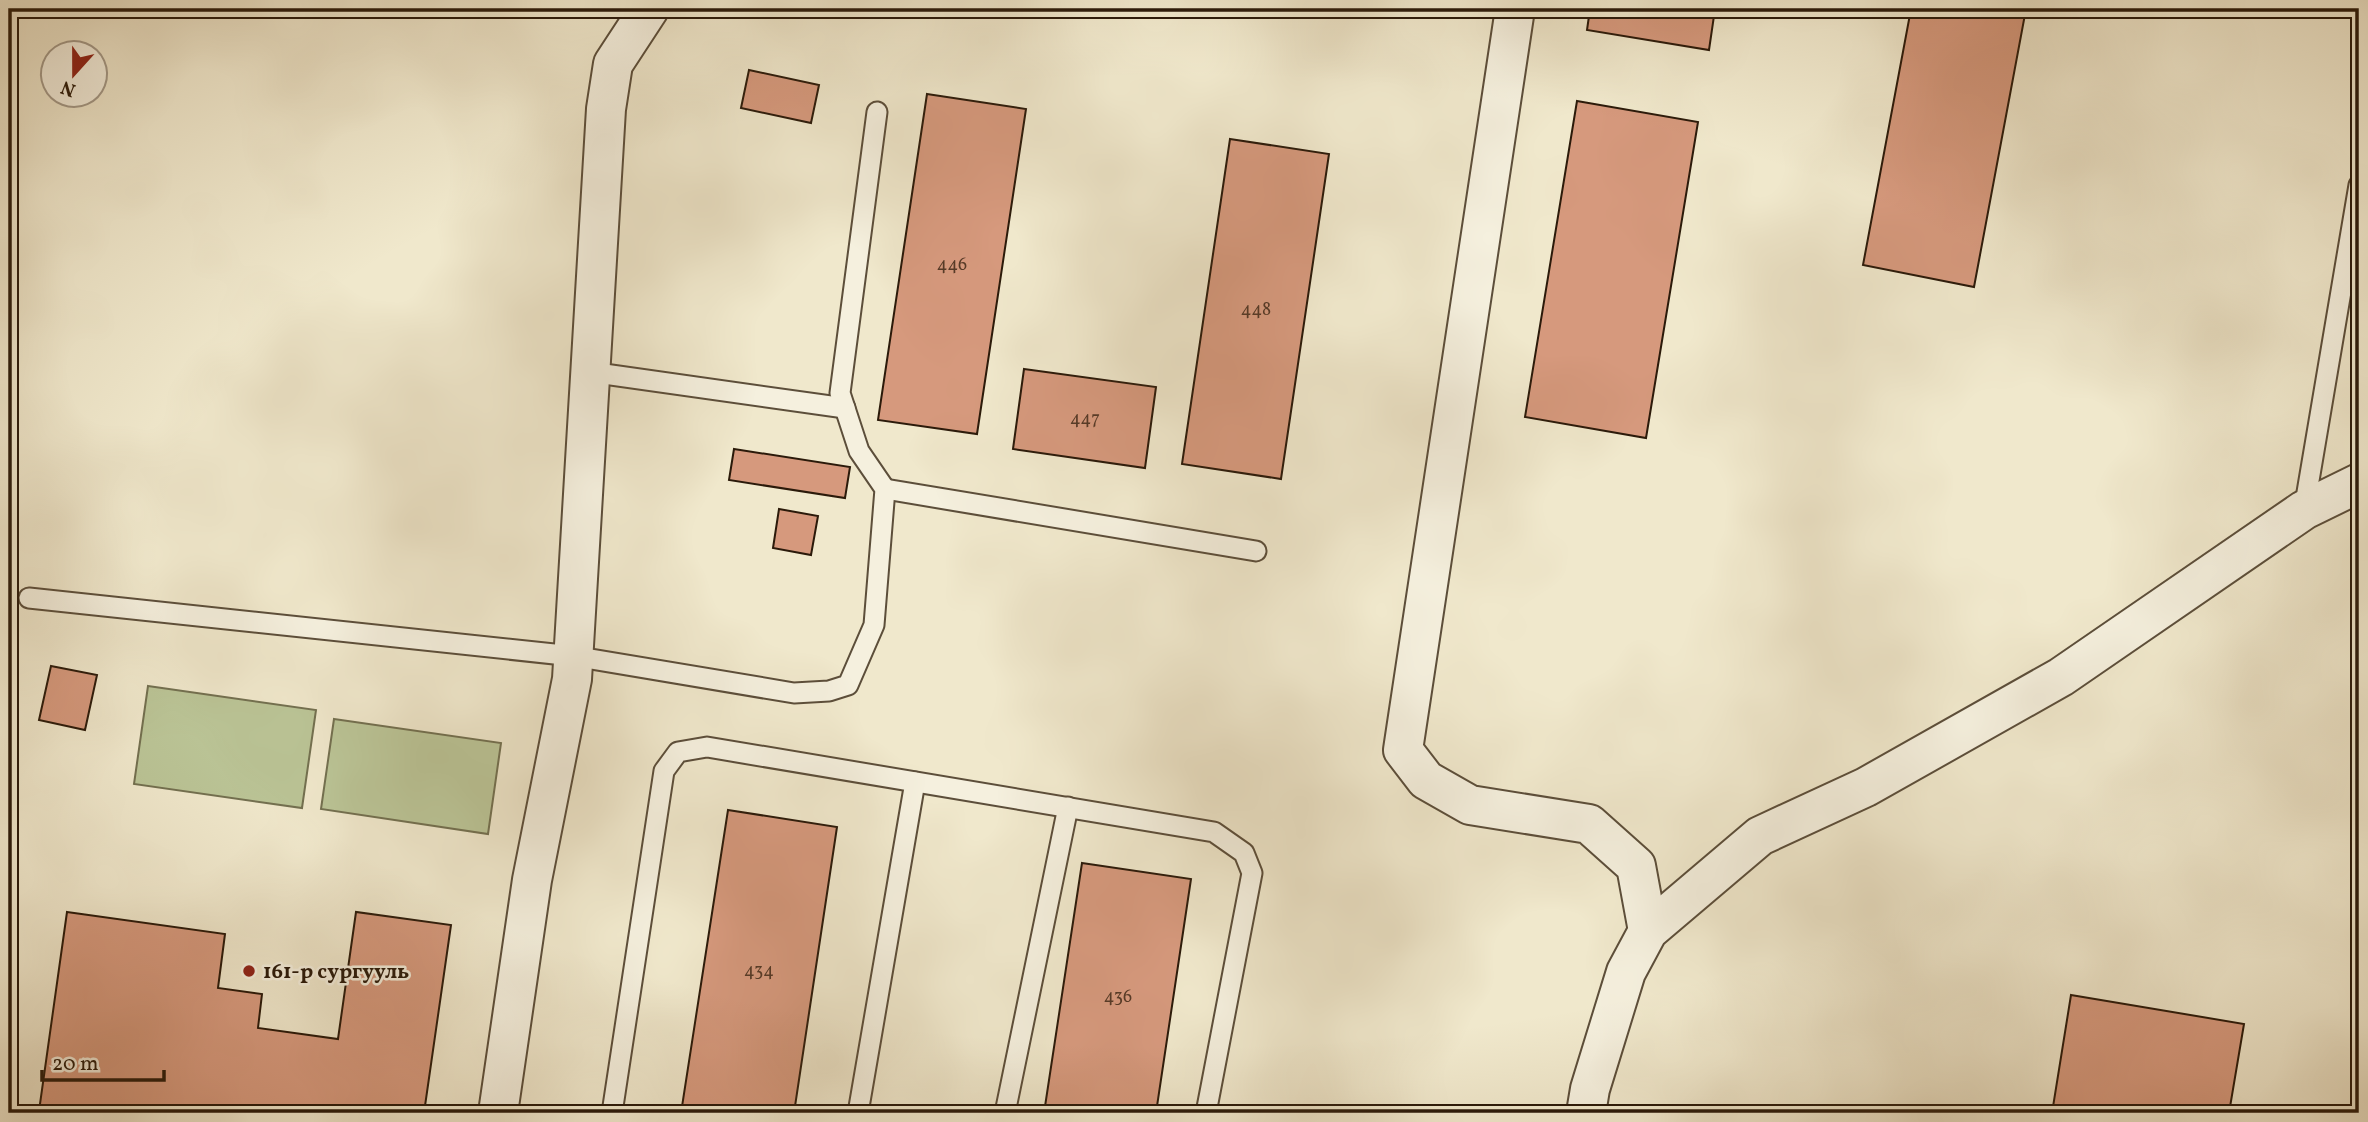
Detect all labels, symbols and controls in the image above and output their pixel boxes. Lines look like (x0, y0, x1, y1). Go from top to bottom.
north arrow (38, 38, 108, 108)
text: N (57, 73, 80, 103)
house number: 446 (937, 253, 967, 278)
house number: 448 (1241, 298, 1271, 323)
house number: 447 (1070, 407, 1100, 432)
place label: 161-р сургууль (263, 958, 409, 987)
house number: 434 (744, 959, 774, 984)
marker: 161-р сургууль (241, 963, 257, 979)
house number: 436 (1104, 985, 1132, 1010)
scale bar (42, 1038, 164, 1082)
text: 20 m (52, 1050, 98, 1079)

